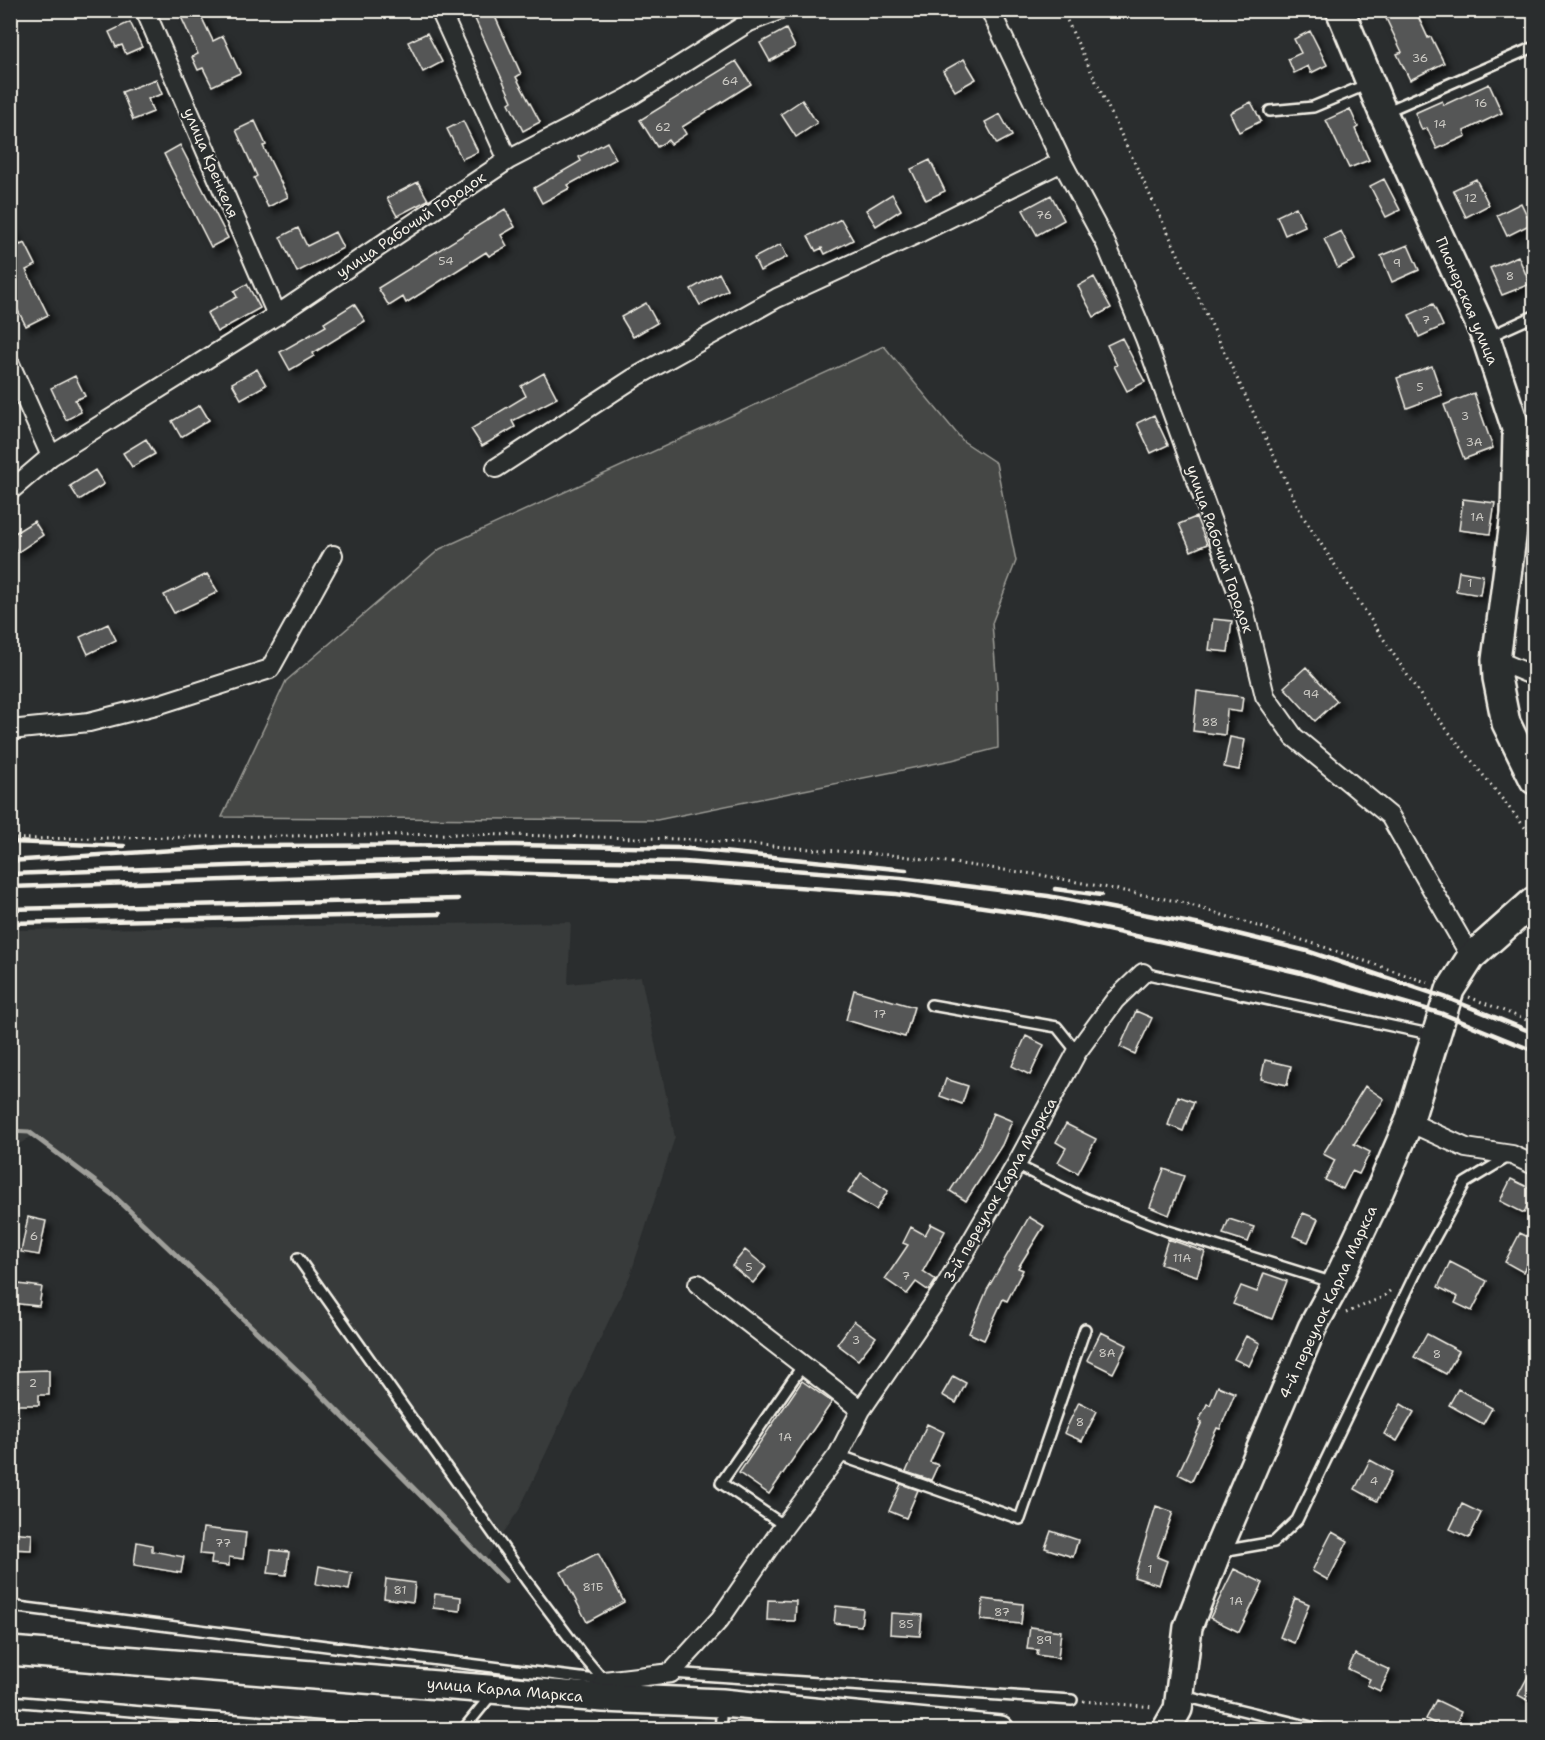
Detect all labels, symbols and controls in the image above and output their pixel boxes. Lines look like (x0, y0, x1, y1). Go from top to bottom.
house number: 36 (1412, 50, 1428, 66)
house number: 64 (722, 73, 738, 89)
house number: 16 (1474, 95, 1488, 111)
street label: улица Кренкеля (179, 105, 243, 221)
house number: 14 (1434, 116, 1446, 132)
house number: 62 (655, 119, 671, 135)
street label: улица Рабочий Городок (332, 167, 490, 283)
house number: 12 (1465, 190, 1477, 206)
house number: 76 (1036, 207, 1052, 223)
street label: Пионерская улица (1431, 234, 1503, 369)
house number: 54 (438, 253, 454, 269)
house number: 9 (1393, 255, 1401, 271)
house number: 8 (1506, 268, 1514, 284)
house number: 7 (1422, 312, 1430, 328)
house number: 5 (1416, 379, 1424, 395)
house number: 3 (1461, 408, 1469, 424)
house number: 3А (1465, 434, 1483, 450)
street label: улица Рабочий Городок (1182, 462, 1258, 636)
house number: 1А (1470, 509, 1484, 525)
house number: 1 (1467, 575, 1473, 591)
house number: 94 (1303, 686, 1319, 702)
house number: 88 (1202, 714, 1218, 730)
house number: 17 (874, 1006, 886, 1022)
street label: 3-й переулок Карла Маркса (939, 1093, 1062, 1286)
street label: 4-й переулок Карла Маркса (1274, 1202, 1382, 1402)
house number: 6 (30, 1228, 38, 1244)
house number: 11А (1173, 1250, 1191, 1266)
house number: 5 (745, 1259, 753, 1275)
house number: 7 (902, 1268, 910, 1284)
house number: 3 (852, 1332, 860, 1348)
house number: 8А (1098, 1345, 1116, 1361)
house number: 8 (1433, 1346, 1441, 1362)
house number: 2 (29, 1375, 37, 1391)
house number: 8 (1076, 1414, 1084, 1430)
house number: 1А (778, 1429, 792, 1445)
house number: 4 (1370, 1473, 1378, 1489)
house number: 77 (215, 1535, 231, 1551)
house number: 1 (1147, 1561, 1153, 1577)
house number: 81Б (583, 1579, 603, 1595)
house number: 81 (394, 1582, 406, 1598)
house number: 1А (1229, 1593, 1243, 1609)
house number: 87 (994, 1604, 1010, 1620)
house number: 85 (898, 1616, 914, 1632)
house number: 89 (1036, 1632, 1052, 1648)
street label: улица Карла Маркса (426, 1673, 585, 1707)

